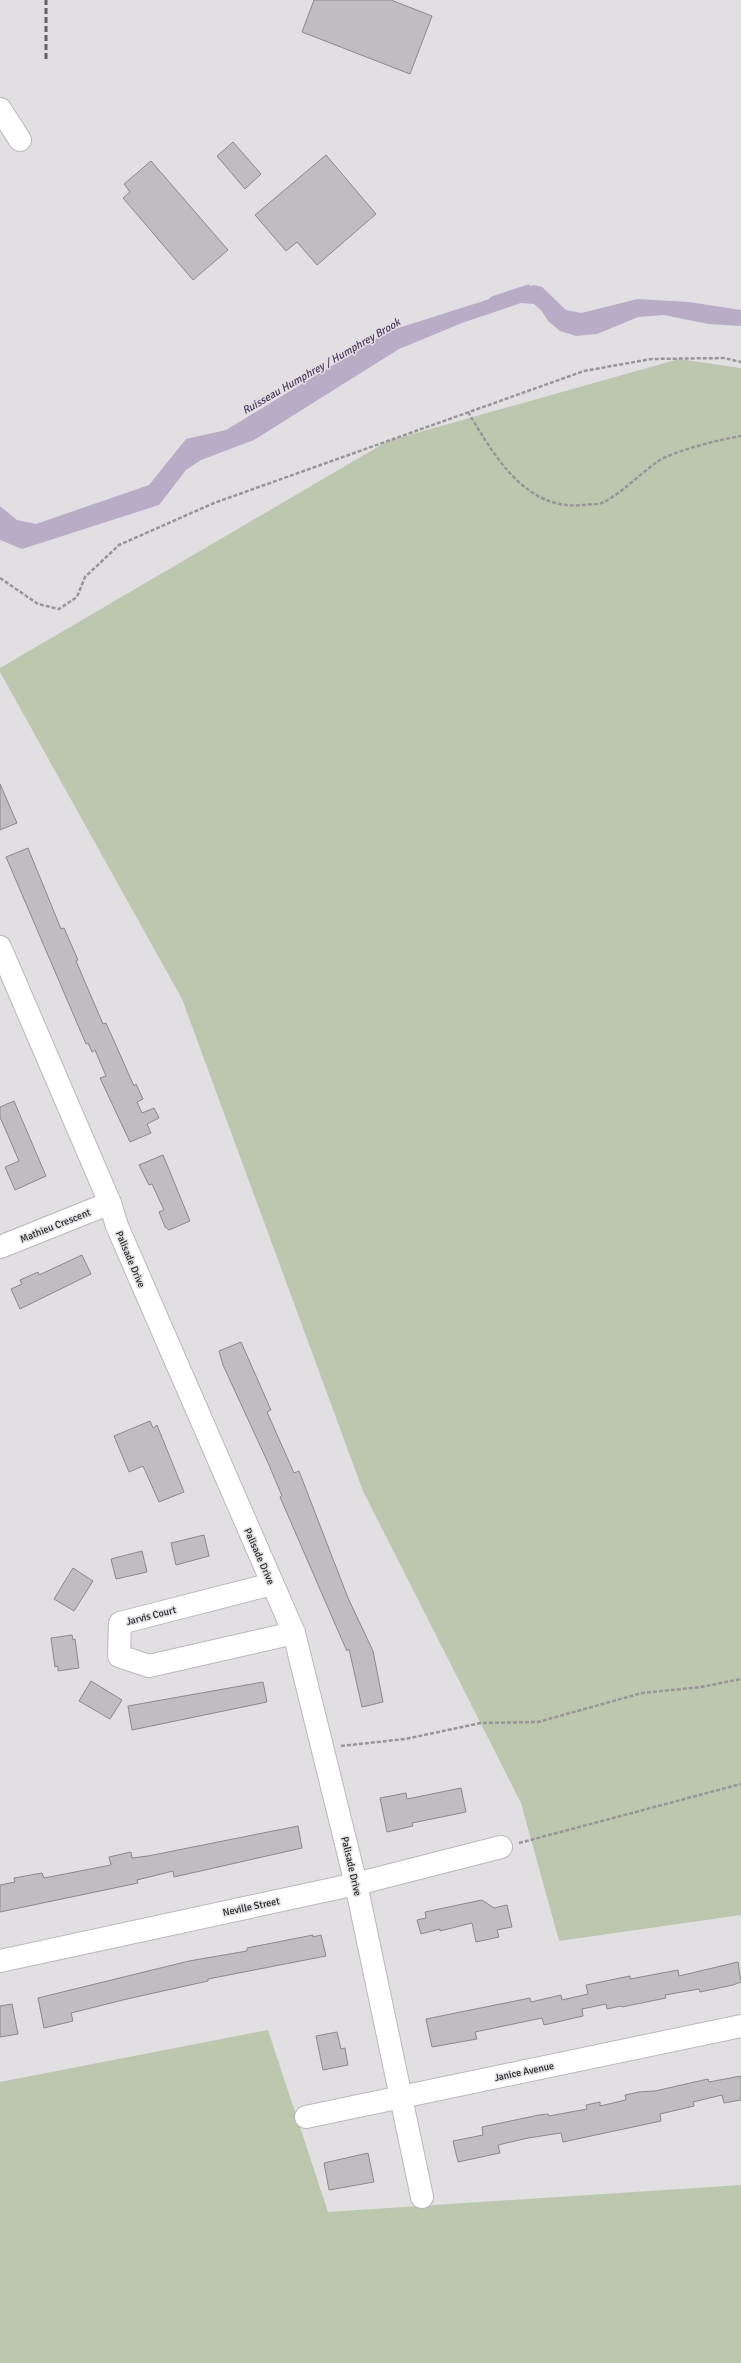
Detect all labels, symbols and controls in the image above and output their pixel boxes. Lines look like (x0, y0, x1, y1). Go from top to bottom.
water label: Ruisseau Humphrey / Humphrey Brook (240, 315, 404, 417)
street label: Mathieu Crescent (18, 1206, 93, 1246)
street label: Palisade Drive (113, 1229, 147, 1290)
street label: Palisade Drive (241, 1526, 277, 1586)
street label: Jarvis Court (125, 1604, 178, 1628)
street label: Palisade Drive (338, 1835, 364, 1897)
street label: Neville Street (222, 1895, 281, 1919)
street label: Janice Avenue (493, 2060, 555, 2084)

